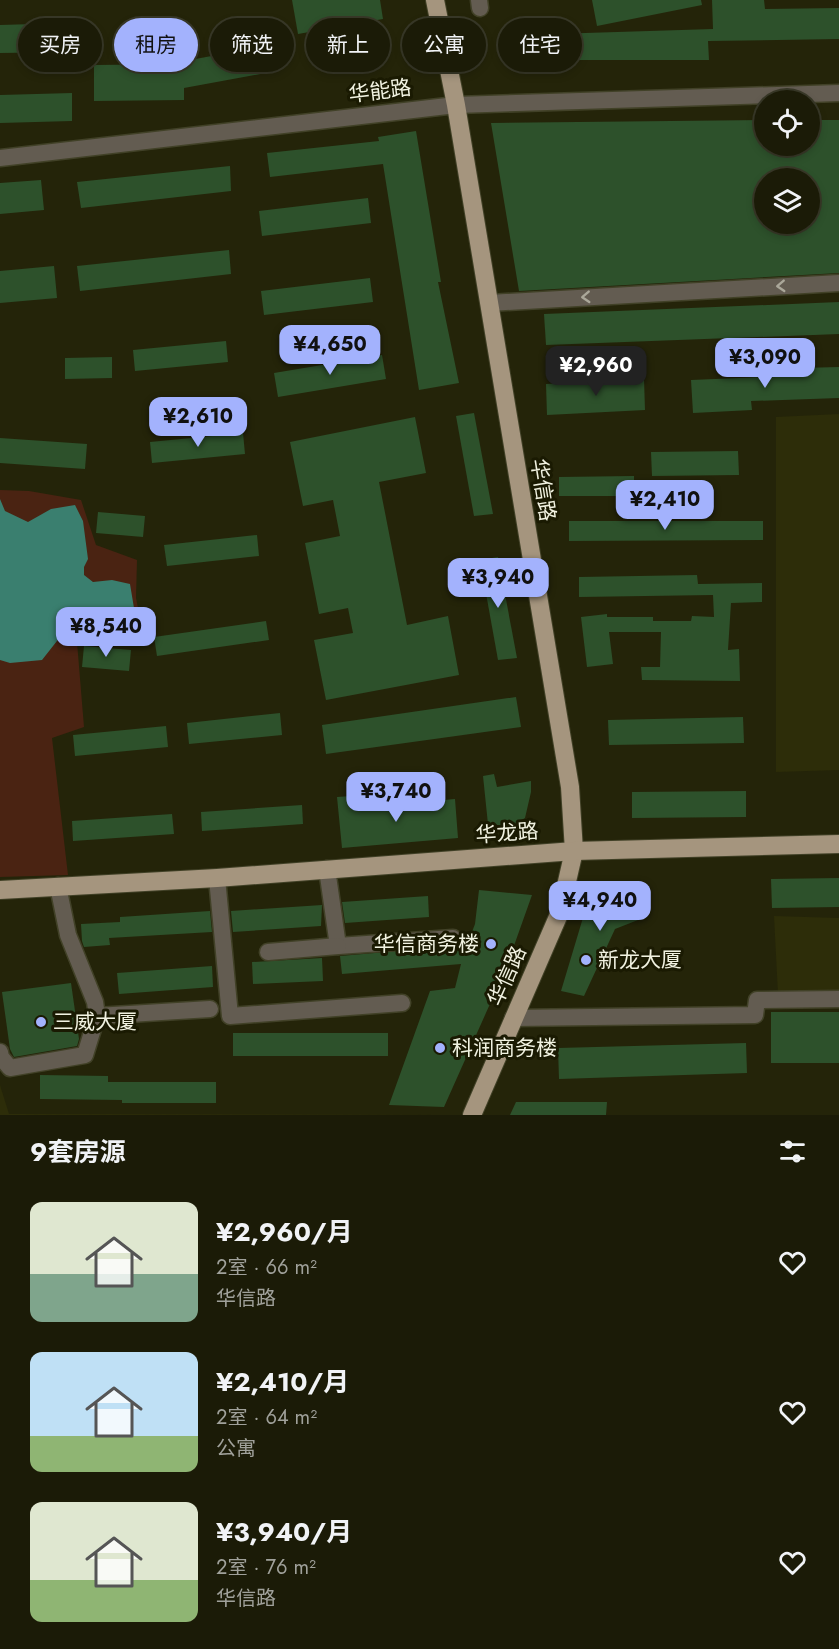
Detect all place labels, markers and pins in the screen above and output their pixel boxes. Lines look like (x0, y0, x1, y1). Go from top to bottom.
pin: ¥4,650 (281, 325, 379, 376)
pin: ¥3,090 (716, 338, 814, 389)
pin: ¥2,960 (547, 346, 645, 397)
pin: ¥2,610 (149, 397, 247, 448)
pin: ¥2,410 (616, 480, 714, 531)
pin: ¥3,940 (449, 558, 547, 609)
pin: ¥8,540 (57, 607, 155, 658)
pin: ¥3,740 (347, 772, 445, 823)
pin: ¥4,940 (551, 881, 649, 932)
place label: 华信商务楼 (374, 929, 479, 959)
marker: 华信商务楼 (484, 937, 498, 951)
place label: 新龙大厦 (598, 945, 682, 975)
marker: 新龙大厦 (579, 953, 593, 967)
place label: 三威大厦 (53, 1007, 137, 1037)
marker: 三威大厦 (34, 1015, 48, 1029)
place label: 科润商务楼 (452, 1033, 557, 1063)
marker: 科润商务楼 (433, 1041, 447, 1055)

